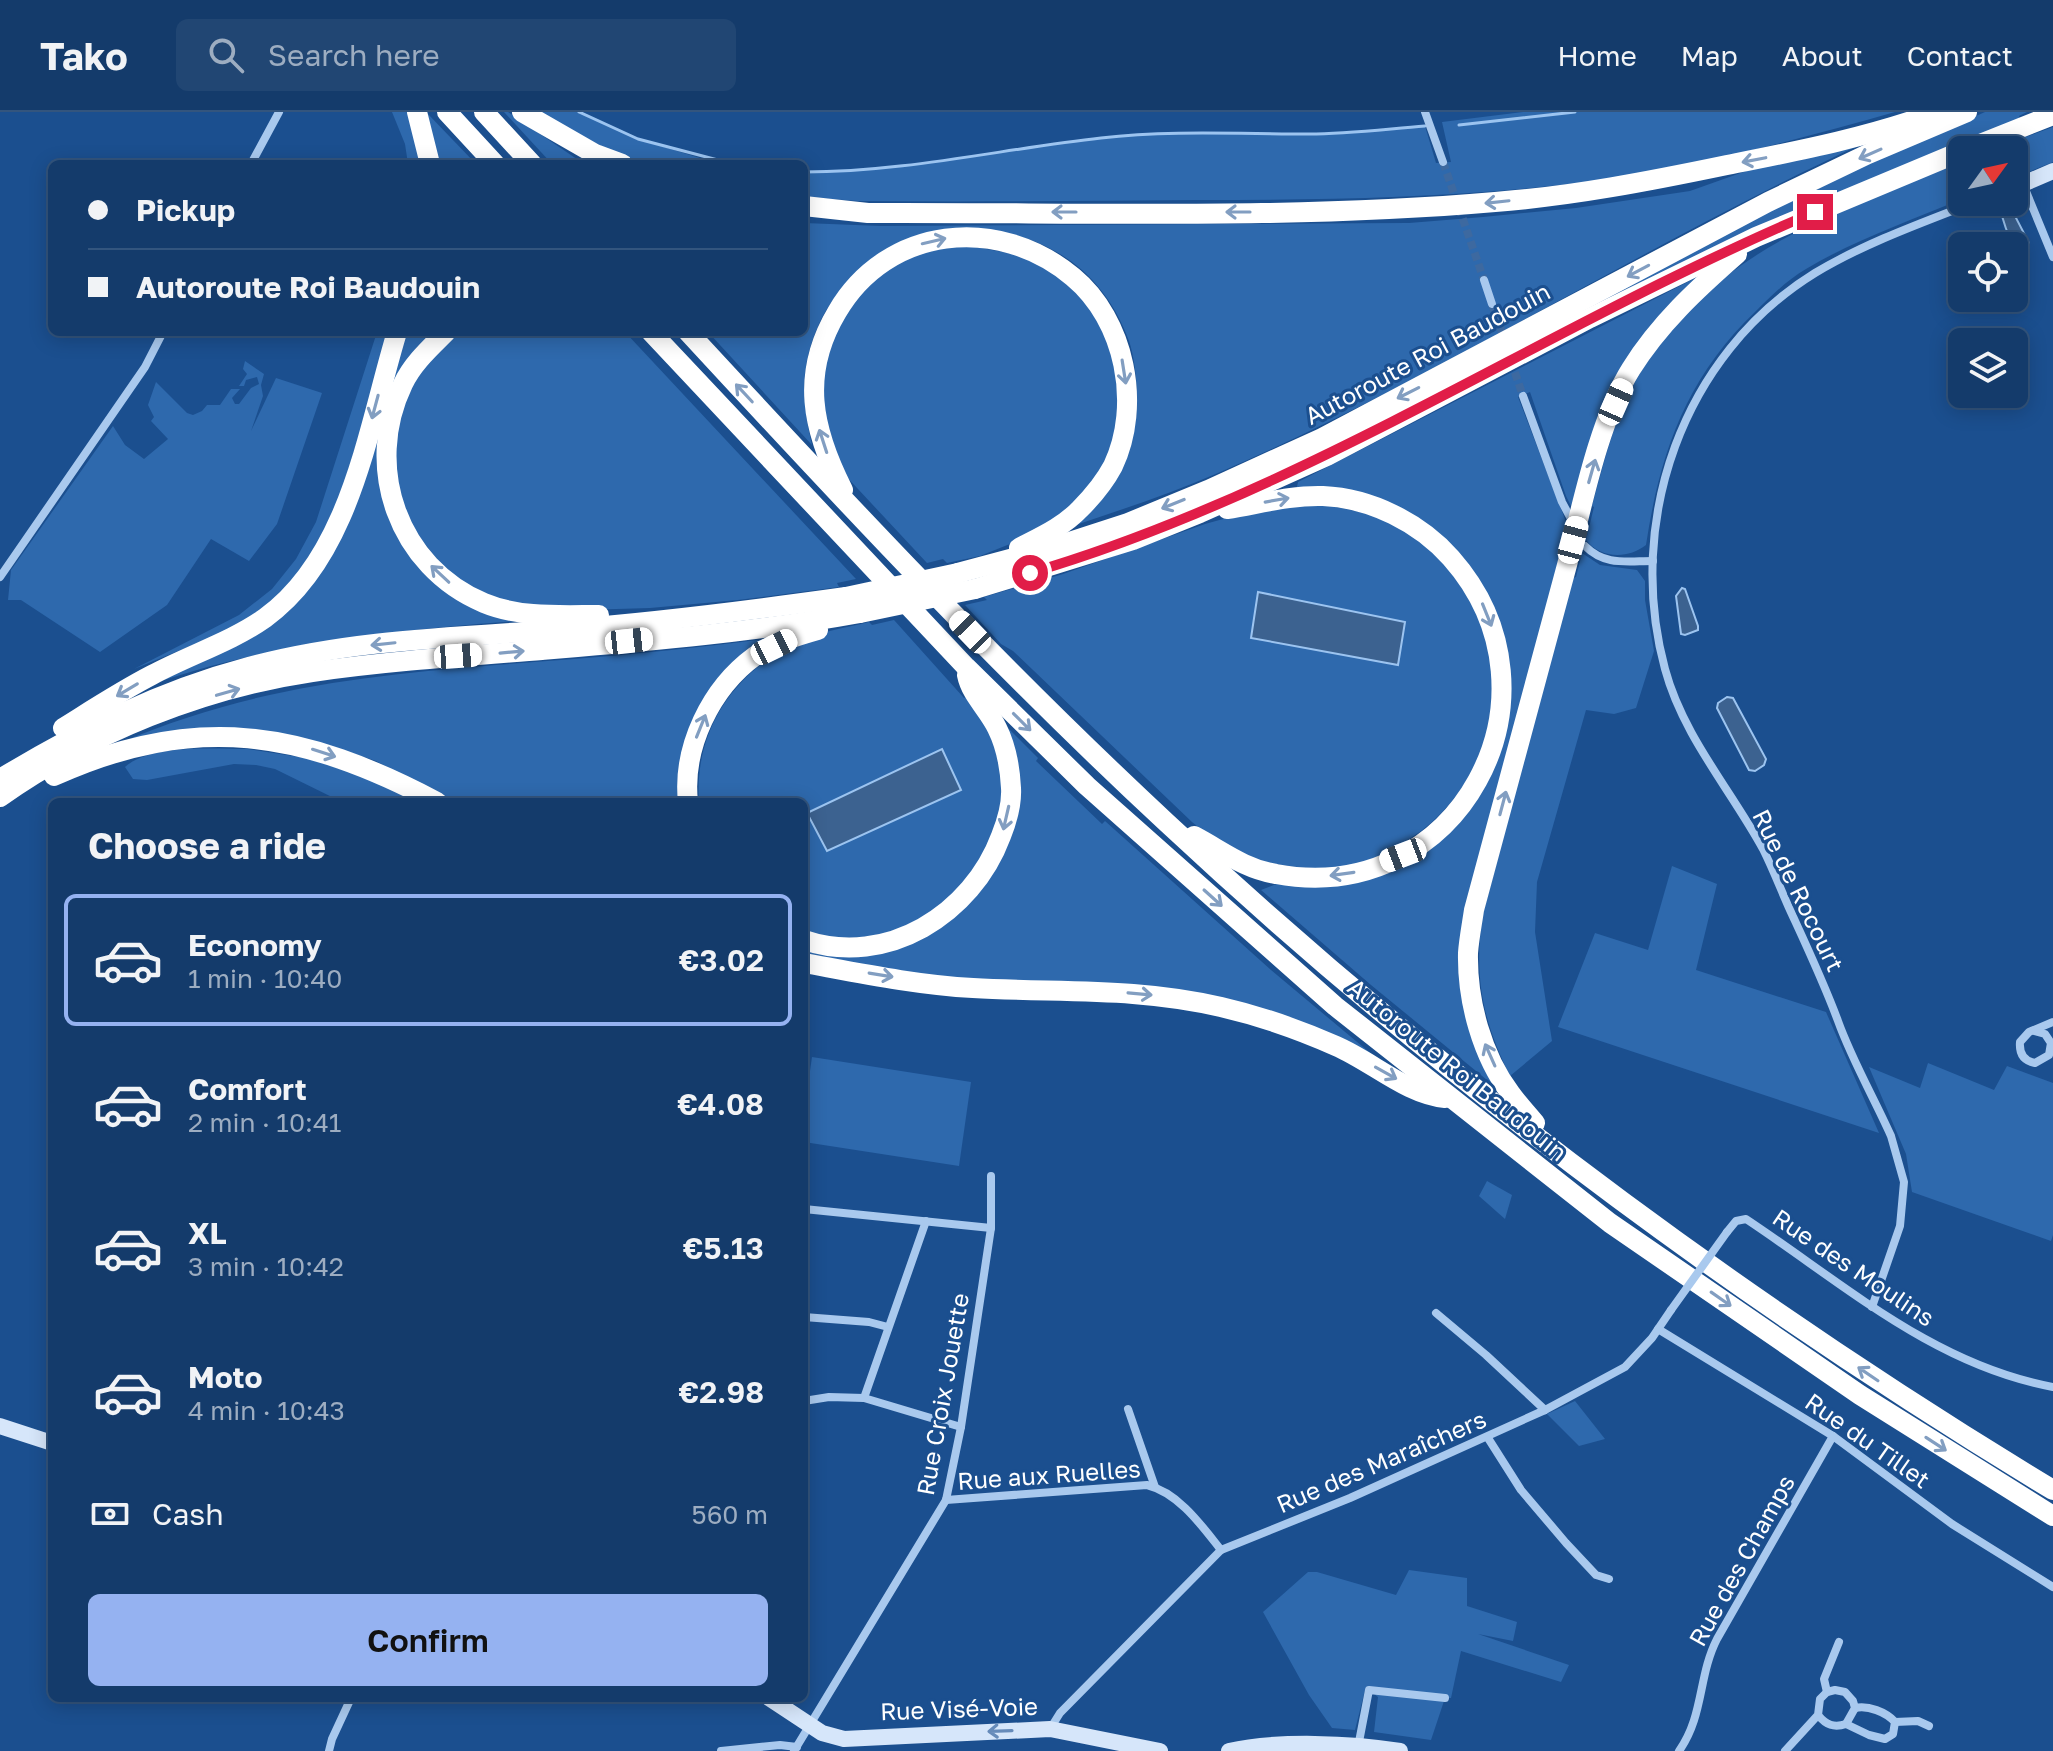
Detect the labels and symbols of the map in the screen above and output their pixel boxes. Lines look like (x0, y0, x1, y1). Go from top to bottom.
north arrow (1948, 136, 2028, 216)
one-way arrow (1858, 147, 1882, 162)
one-way arrow (1742, 153, 1767, 168)
one-way arrow (1484, 194, 1511, 209)
route end (1797, 194, 1833, 230)
one-way arrow (1051, 204, 1078, 220)
one-way arrow (1225, 204, 1252, 220)
one-way arrow (921, 233, 946, 248)
one-way arrow (1626, 263, 1650, 279)
street label: Autoroute Roi Baudouin (1299, 276, 1555, 430)
one-way arrow (1117, 359, 1132, 385)
car (1595, 375, 1637, 429)
one-way arrow (736, 384, 754, 404)
one-way arrow (1397, 386, 1421, 402)
one-way arrow (367, 393, 382, 419)
one-way arrow (814, 429, 829, 454)
one-way arrow (1585, 458, 1600, 484)
one-way arrow (1263, 491, 1289, 506)
one-way arrow (1161, 498, 1186, 512)
car (1555, 514, 1591, 566)
route start (1012, 555, 1048, 591)
one-way arrow (430, 564, 450, 583)
one-way arrow (1481, 602, 1495, 627)
car (945, 606, 995, 658)
car (747, 626, 801, 668)
car (604, 627, 654, 655)
one-way arrow (370, 636, 397, 651)
car (433, 642, 483, 670)
one-way arrow (498, 644, 525, 659)
one-way arrow (116, 682, 139, 698)
one-way arrow (214, 683, 240, 698)
one-way arrow (1012, 712, 1031, 731)
one-way arrow (695, 714, 709, 739)
one-way arrow (311, 747, 336, 761)
one-way arrow (1496, 790, 1511, 816)
one-way arrow (998, 804, 1013, 830)
street label: Rue de Rocourt (1747, 804, 1851, 976)
car (1376, 835, 1430, 875)
one-way arrow (1330, 867, 1355, 882)
one-way arrow (1202, 889, 1222, 907)
one-way arrow (868, 969, 893, 984)
street label: Autoroute Roi Baudouin (1343, 972, 1573, 1166)
one-way arrow (1126, 987, 1153, 1002)
one-way arrow (1482, 1043, 1497, 1067)
one-way arrow (1373, 1065, 1397, 1081)
street label: Rue des Moulins (1768, 1202, 1940, 1332)
street label: Rue Croix Jouette (910, 1291, 974, 1497)
one-way arrow (1709, 1291, 1731, 1307)
one-way arrow (1858, 1365, 1880, 1382)
street label: Rue du Tillet (1800, 1386, 1936, 1494)
street label: Rue des Maraîchers (1272, 1404, 1490, 1518)
one-way arrow (1924, 1436, 1947, 1452)
street label: Rue aux Ruelles (956, 1453, 1142, 1495)
street label: Rue des Champs (1682, 1469, 1800, 1651)
street label: Rue Visé-Voie (880, 1691, 1038, 1725)
one-way arrow (987, 1723, 1014, 1738)

